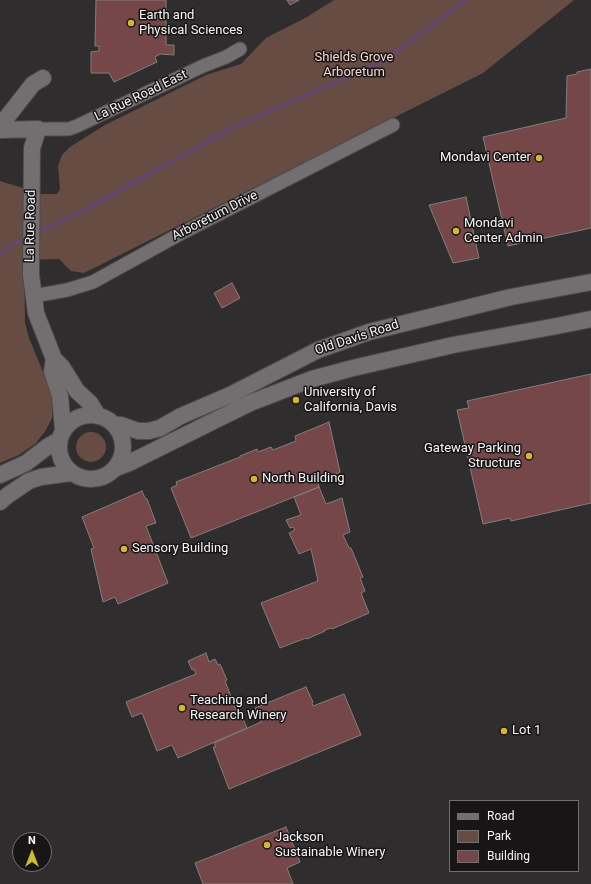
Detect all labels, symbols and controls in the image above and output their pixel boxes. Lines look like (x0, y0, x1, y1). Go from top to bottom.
place label: Earth and Physical Sciences (139, 8, 243, 39)
marker: Earth and Physical Sciences (126, 18, 136, 28)
park label: Shields Grove Arboretum (315, 50, 393, 81)
street label: La Rue Road East (92, 67, 190, 125)
place label: Mondavi Center (440, 150, 531, 166)
marker: Mondavi Center (534, 153, 544, 163)
street label: Arboretum Drive (170, 188, 260, 244)
street label: La Rue Road (23, 190, 39, 262)
place label: Mondavi Center Admin (464, 216, 543, 247)
marker: Mondavi Center Admin (451, 226, 461, 236)
street label: Old Davis Road (313, 317, 401, 359)
place label: University of California, Davis (304, 385, 397, 416)
marker: University of California, Davis (291, 395, 301, 405)
place label: Gateway Parking Structure (424, 441, 521, 472)
marker: Gateway Parking Structure (524, 451, 534, 461)
place label: North Building (262, 471, 345, 487)
marker: North Building (249, 474, 259, 484)
place label: Sensory Building (132, 541, 228, 557)
marker: Sensory Building (119, 544, 129, 554)
place label: Teaching and Research Winery (190, 693, 286, 724)
marker: Teaching and Research Winery (177, 703, 187, 713)
place label: Lot 1 (512, 723, 541, 739)
marker: Lot 1 (499, 726, 509, 736)
legend (449, 800, 579, 872)
text: Road (487, 809, 515, 823)
text: Park (487, 829, 511, 843)
place label: Jackson Sustainable Winery (275, 830, 385, 861)
north arrow (12, 832, 52, 872)
text: N (28, 834, 36, 847)
marker: Jackson Sustainable Winery (262, 840, 272, 850)
text: Building (487, 849, 530, 863)

